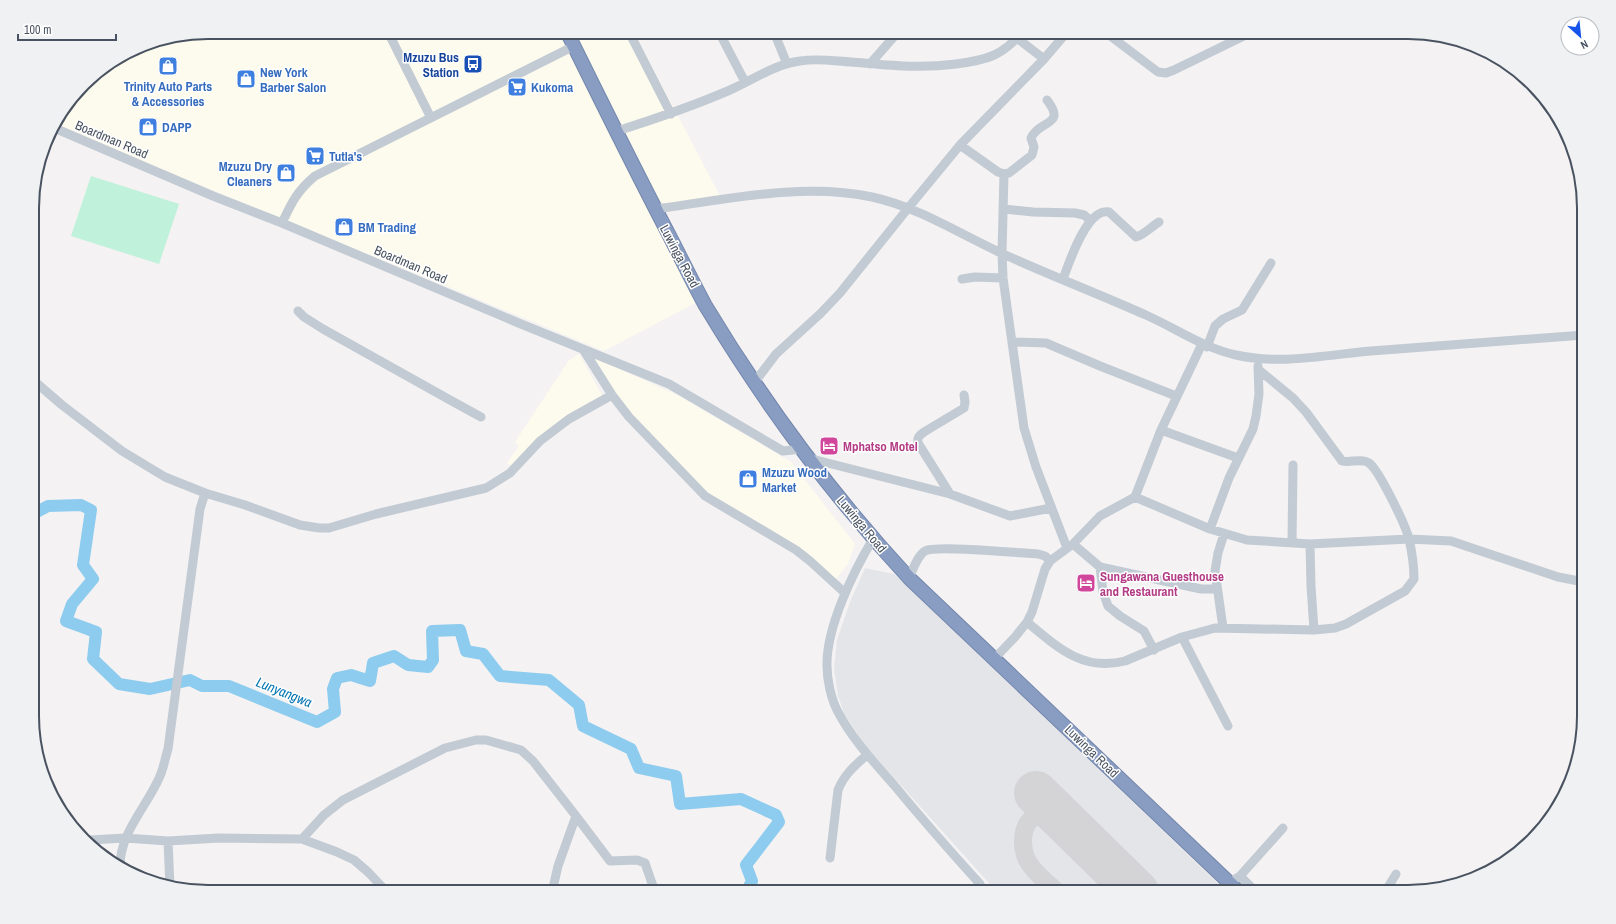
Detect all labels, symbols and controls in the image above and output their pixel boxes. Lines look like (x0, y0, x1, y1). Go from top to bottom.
scale bar (18, 16, 116, 42)
north arrow (1560, 16, 1600, 56)
text: 100 m (24, 22, 51, 38)
text: N (1578, 37, 1591, 53)
place label: Mzuzu Bus Station (403, 49, 459, 81)
bus stop icon: Mzuzu Bus Station (462, 53, 484, 75)
shop icon: Trinity Auto Parts & Accessories (157, 55, 179, 77)
place label: New York Barber Salon (260, 64, 326, 96)
shop icon: New York Barber Salon (235, 68, 257, 90)
supermarket icon: Kukoma (506, 76, 528, 98)
place label: Trinity Auto Parts & Accessories (124, 78, 212, 110)
place label: Kukoma (531, 79, 573, 96)
street label: Boardman Road (73, 116, 151, 162)
shop icon: DAPP (137, 116, 159, 138)
place label: DAPP (162, 119, 192, 136)
supermarket icon: Tutla's (304, 145, 326, 167)
place label: Tutla's (329, 148, 362, 165)
place label: Mzuzu Dry Cleaners (219, 158, 272, 190)
shop icon: Mzuzu Dry Cleaners (275, 162, 297, 184)
shop icon: BM Trading (333, 216, 355, 238)
place label: BM Trading (358, 219, 417, 236)
street label: Luwinga Road (656, 222, 703, 291)
street label: Boardman Road (372, 241, 450, 287)
hotel icon: Mphatso Motel (818, 435, 840, 457)
place label: Mphatso Motel (843, 438, 918, 455)
place label: Mzuzu Wood Market (762, 464, 827, 496)
shop icon: Mzuzu Wood Market (737, 468, 759, 490)
street label: Luwinga Road (833, 493, 890, 556)
place label: Sungawana Guesthouse and Restaurant (1100, 568, 1224, 600)
hotel icon: Sungawana Guesthouse and Restaurant (1075, 572, 1097, 594)
water label: Lunyangwa (253, 673, 315, 711)
street label: Luwinga Road (1061, 721, 1122, 781)

